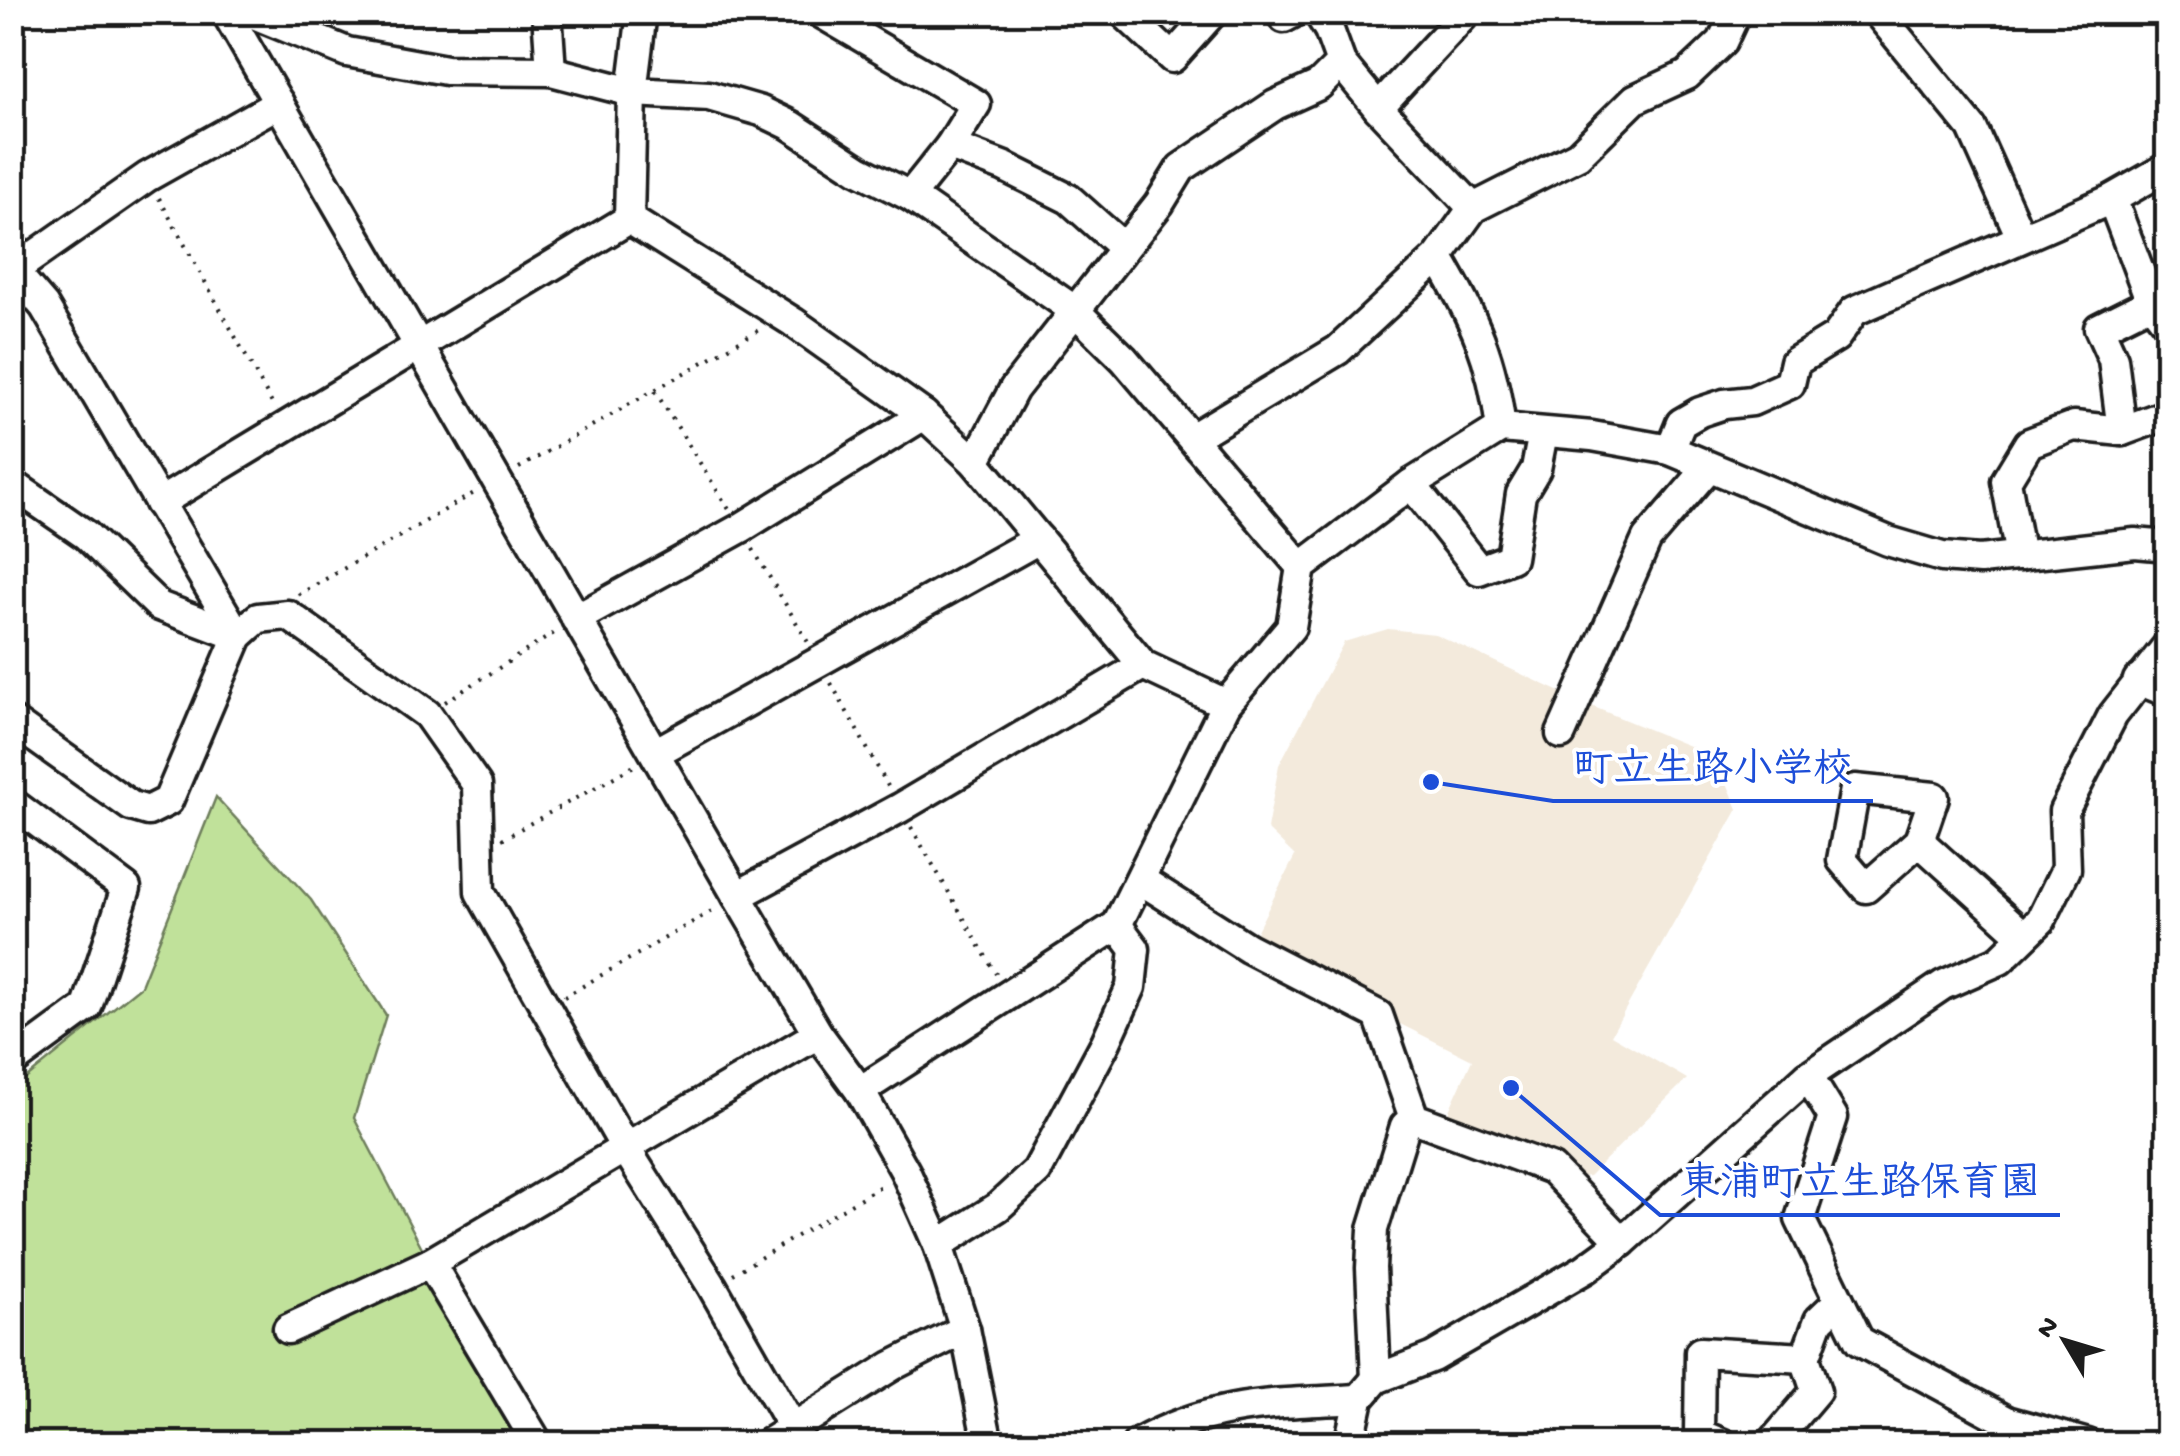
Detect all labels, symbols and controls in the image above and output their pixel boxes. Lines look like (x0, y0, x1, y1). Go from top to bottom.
callout: 町立生路小学校 (1553, 731, 1873, 801)
text: 町立生路小学校 (1573, 747, 1853, 796)
callout: 東浦町立生路保育園 (1660, 1145, 2060, 1215)
text: 東浦町立生路保育園 (1680, 1161, 2040, 1210)
north arrow (2015, 1291, 2115, 1391)
text: N (2030, 1311, 2067, 1346)

